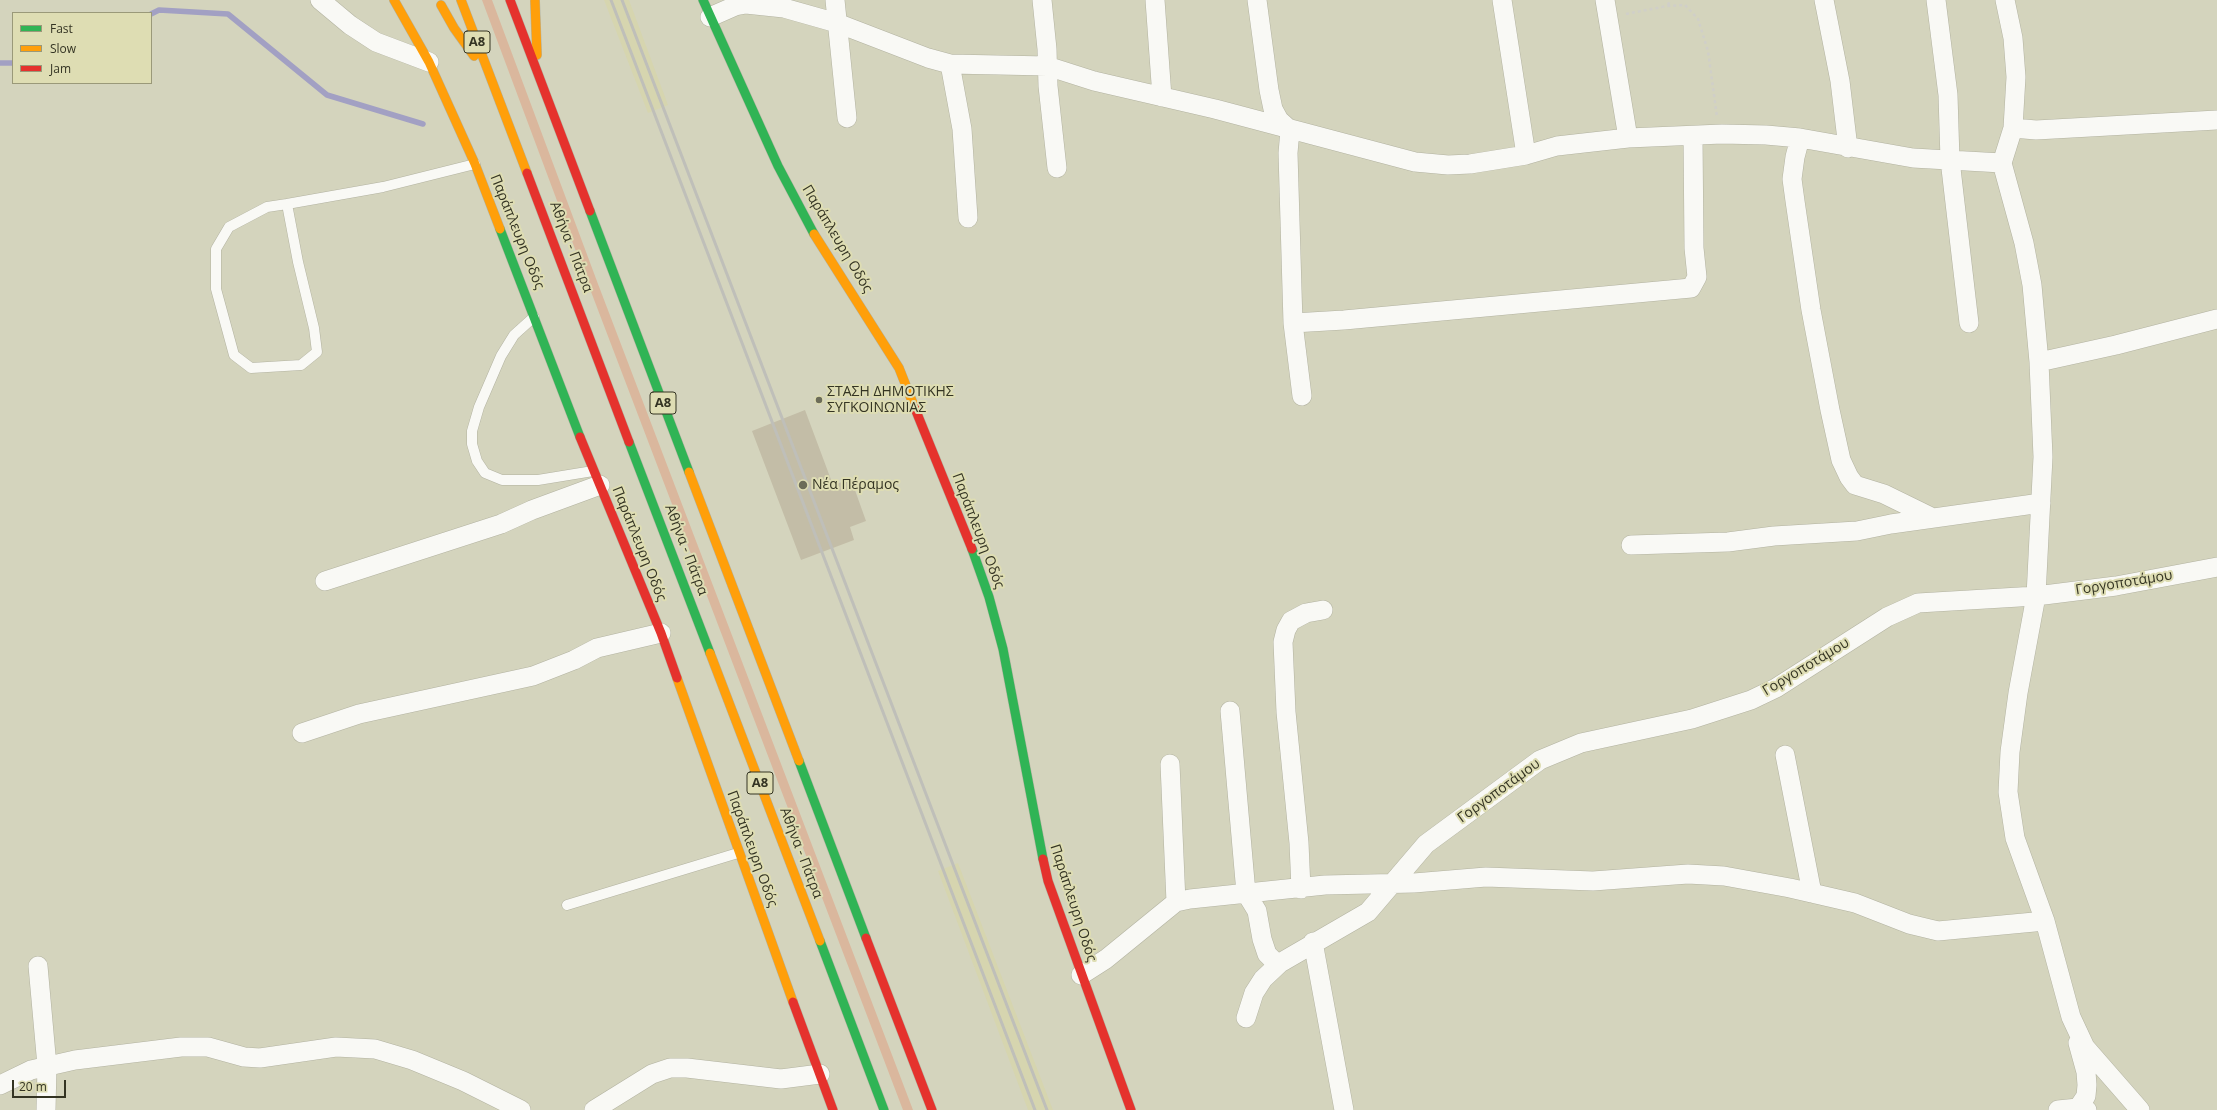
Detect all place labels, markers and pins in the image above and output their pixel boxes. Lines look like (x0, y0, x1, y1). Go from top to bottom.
place label: ΣΤΑΣΗ ΔΗΜΟΤΙΚΗΣ ΣΥΓΚΟΙΝΩΝΙΑΣ (827, 384, 954, 416)
marker: ΣΤΑΣΗ ΔΗΜΟΤΙΚΗΣ ΣΥΓΚΟΙΝΩΝΙΑΣ (814, 395, 824, 405)
place label: Νέα Πέραμος (812, 477, 899, 493)
marker: Νέα Πέραμος (797, 479, 809, 491)

